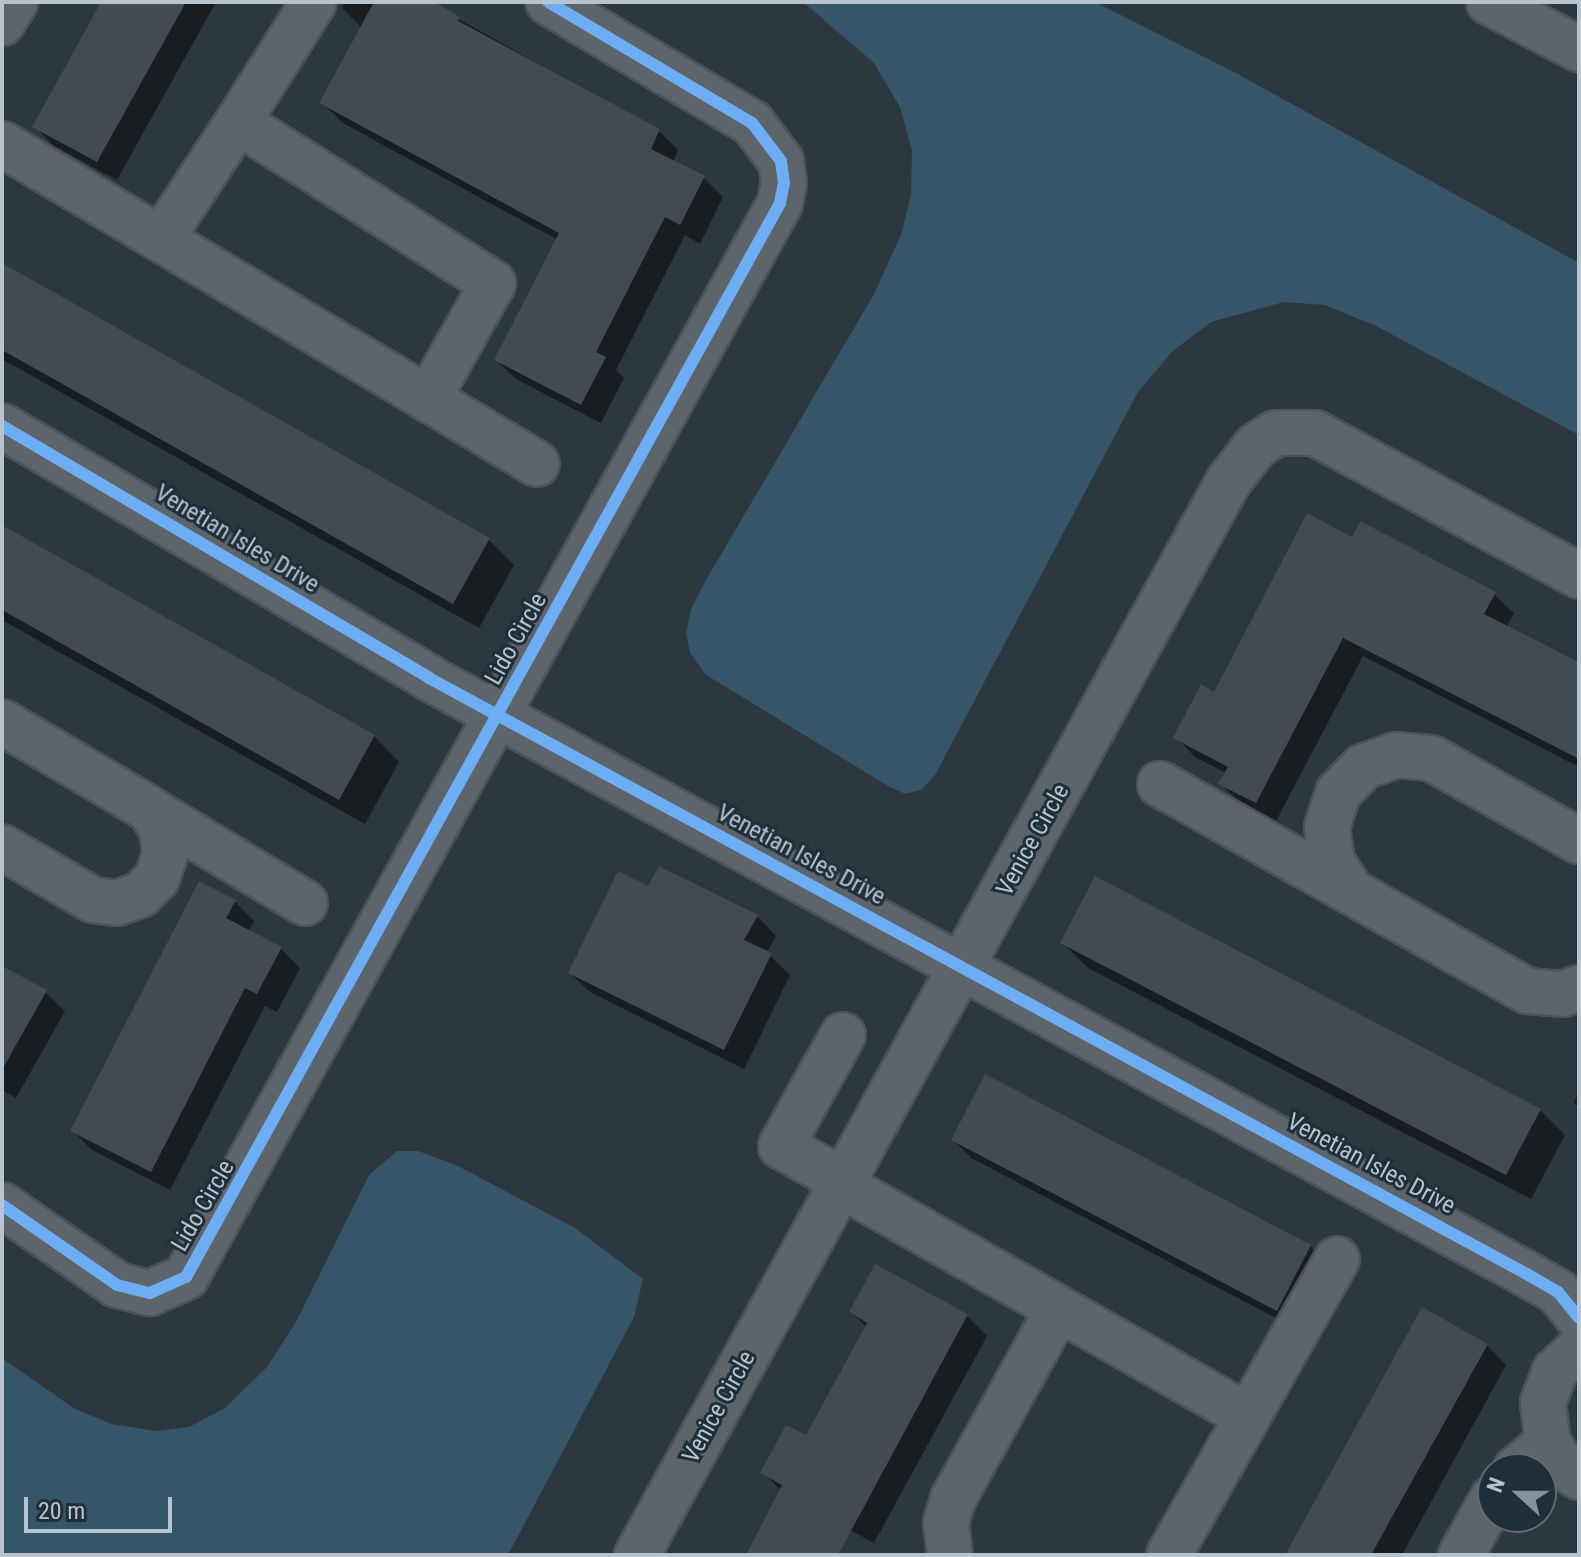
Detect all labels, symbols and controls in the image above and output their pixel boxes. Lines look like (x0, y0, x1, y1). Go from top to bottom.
street label: Venetian Isles Drive (150, 479, 324, 599)
street label: Lido Circle (479, 588, 553, 690)
street label: Venice Circle (991, 779, 1075, 901)
street label: Venetian Isles Drive (712, 799, 890, 911)
street label: Venetian Isles Drive (1282, 1108, 1460, 1220)
street label: Lido Circle (165, 1155, 241, 1257)
street label: Venice Circle (677, 1346, 761, 1468)
north arrow (1477, 1453, 1557, 1533)
text: N (1482, 1474, 1510, 1496)
scale bar (28, 1481, 176, 1531)
text: 20 m (38, 1497, 85, 1525)

